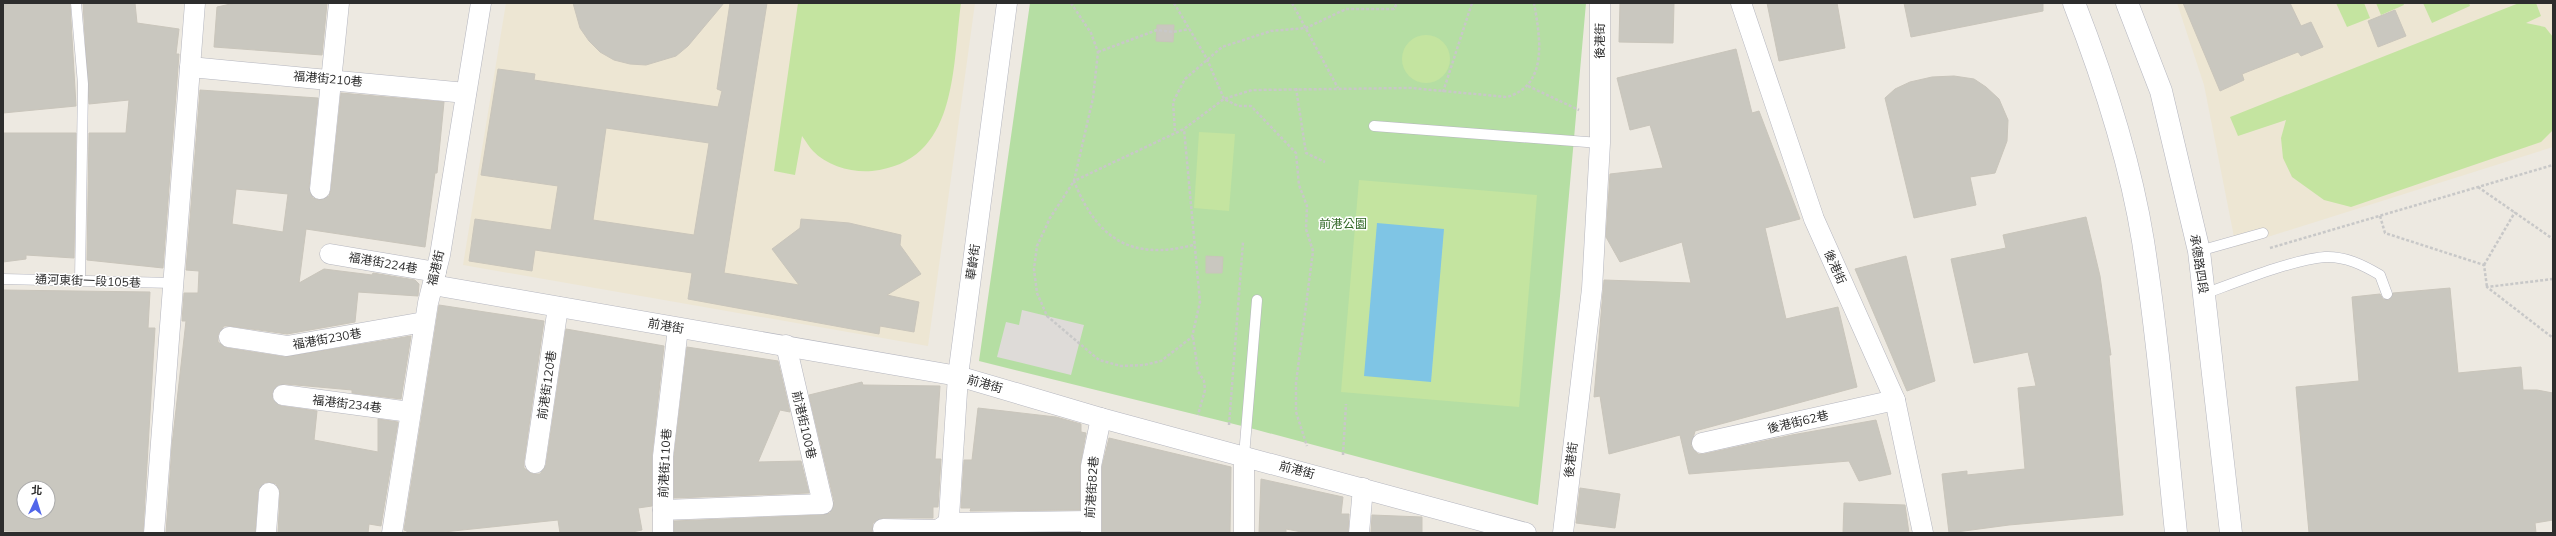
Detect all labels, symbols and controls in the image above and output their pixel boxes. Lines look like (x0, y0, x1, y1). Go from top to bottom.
street label: 後港街 (1592, 23, 1607, 59)
street label: 福港街210巷 (293, 68, 363, 89)
park label: 前港公園 (1319, 216, 1367, 231)
street label: 承德路四段 (2187, 233, 2212, 295)
street label: 華齡街 (963, 243, 982, 281)
street label: 後港街 (1821, 247, 1850, 286)
street label: 福港街224巷 (348, 249, 419, 276)
street label: 福港街 (424, 249, 447, 287)
street label: 通河東街一段105巷 (35, 271, 141, 290)
street label: 前港街 (647, 315, 685, 336)
street label: 福港街230巷 (291, 325, 362, 352)
street label: 前港街120巷 (534, 349, 559, 420)
street label: 前港街 (966, 371, 1005, 396)
street label: 前港街100巷 (789, 389, 820, 460)
street label: 福港街234巷 (312, 392, 383, 415)
street label: 後港街62巷 (1766, 407, 1830, 436)
street label: 前港街110巷 (655, 428, 674, 498)
street label: 後港街 (1561, 441, 1580, 479)
street label: 前港街82巷 (1082, 455, 1101, 519)
street label: 前港街 (1278, 458, 1316, 481)
north arrow (16, 480, 56, 520)
text: 北 (31, 483, 43, 497)

